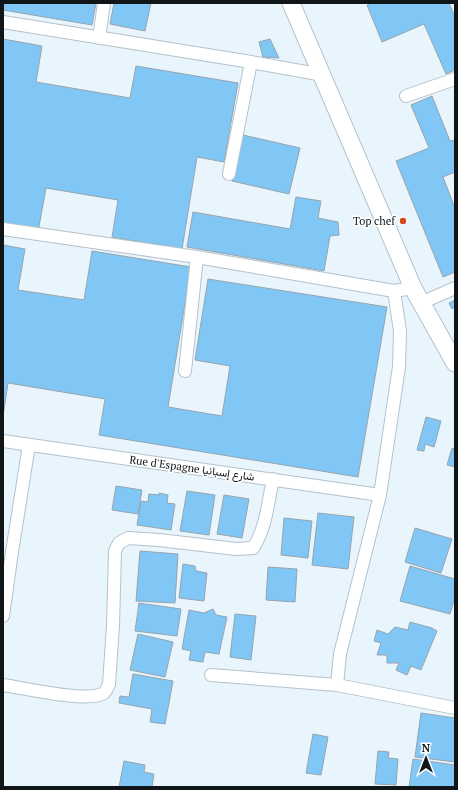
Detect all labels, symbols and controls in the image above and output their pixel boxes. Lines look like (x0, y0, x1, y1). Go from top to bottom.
place label: Top chef (353, 214, 396, 228)
marker: Top chef (398, 216, 408, 226)
street label: Rue d'Espagne شارع إسبانيا (128, 452, 256, 485)
north arrow (406, 738, 446, 778)
text: N (422, 741, 431, 755)

